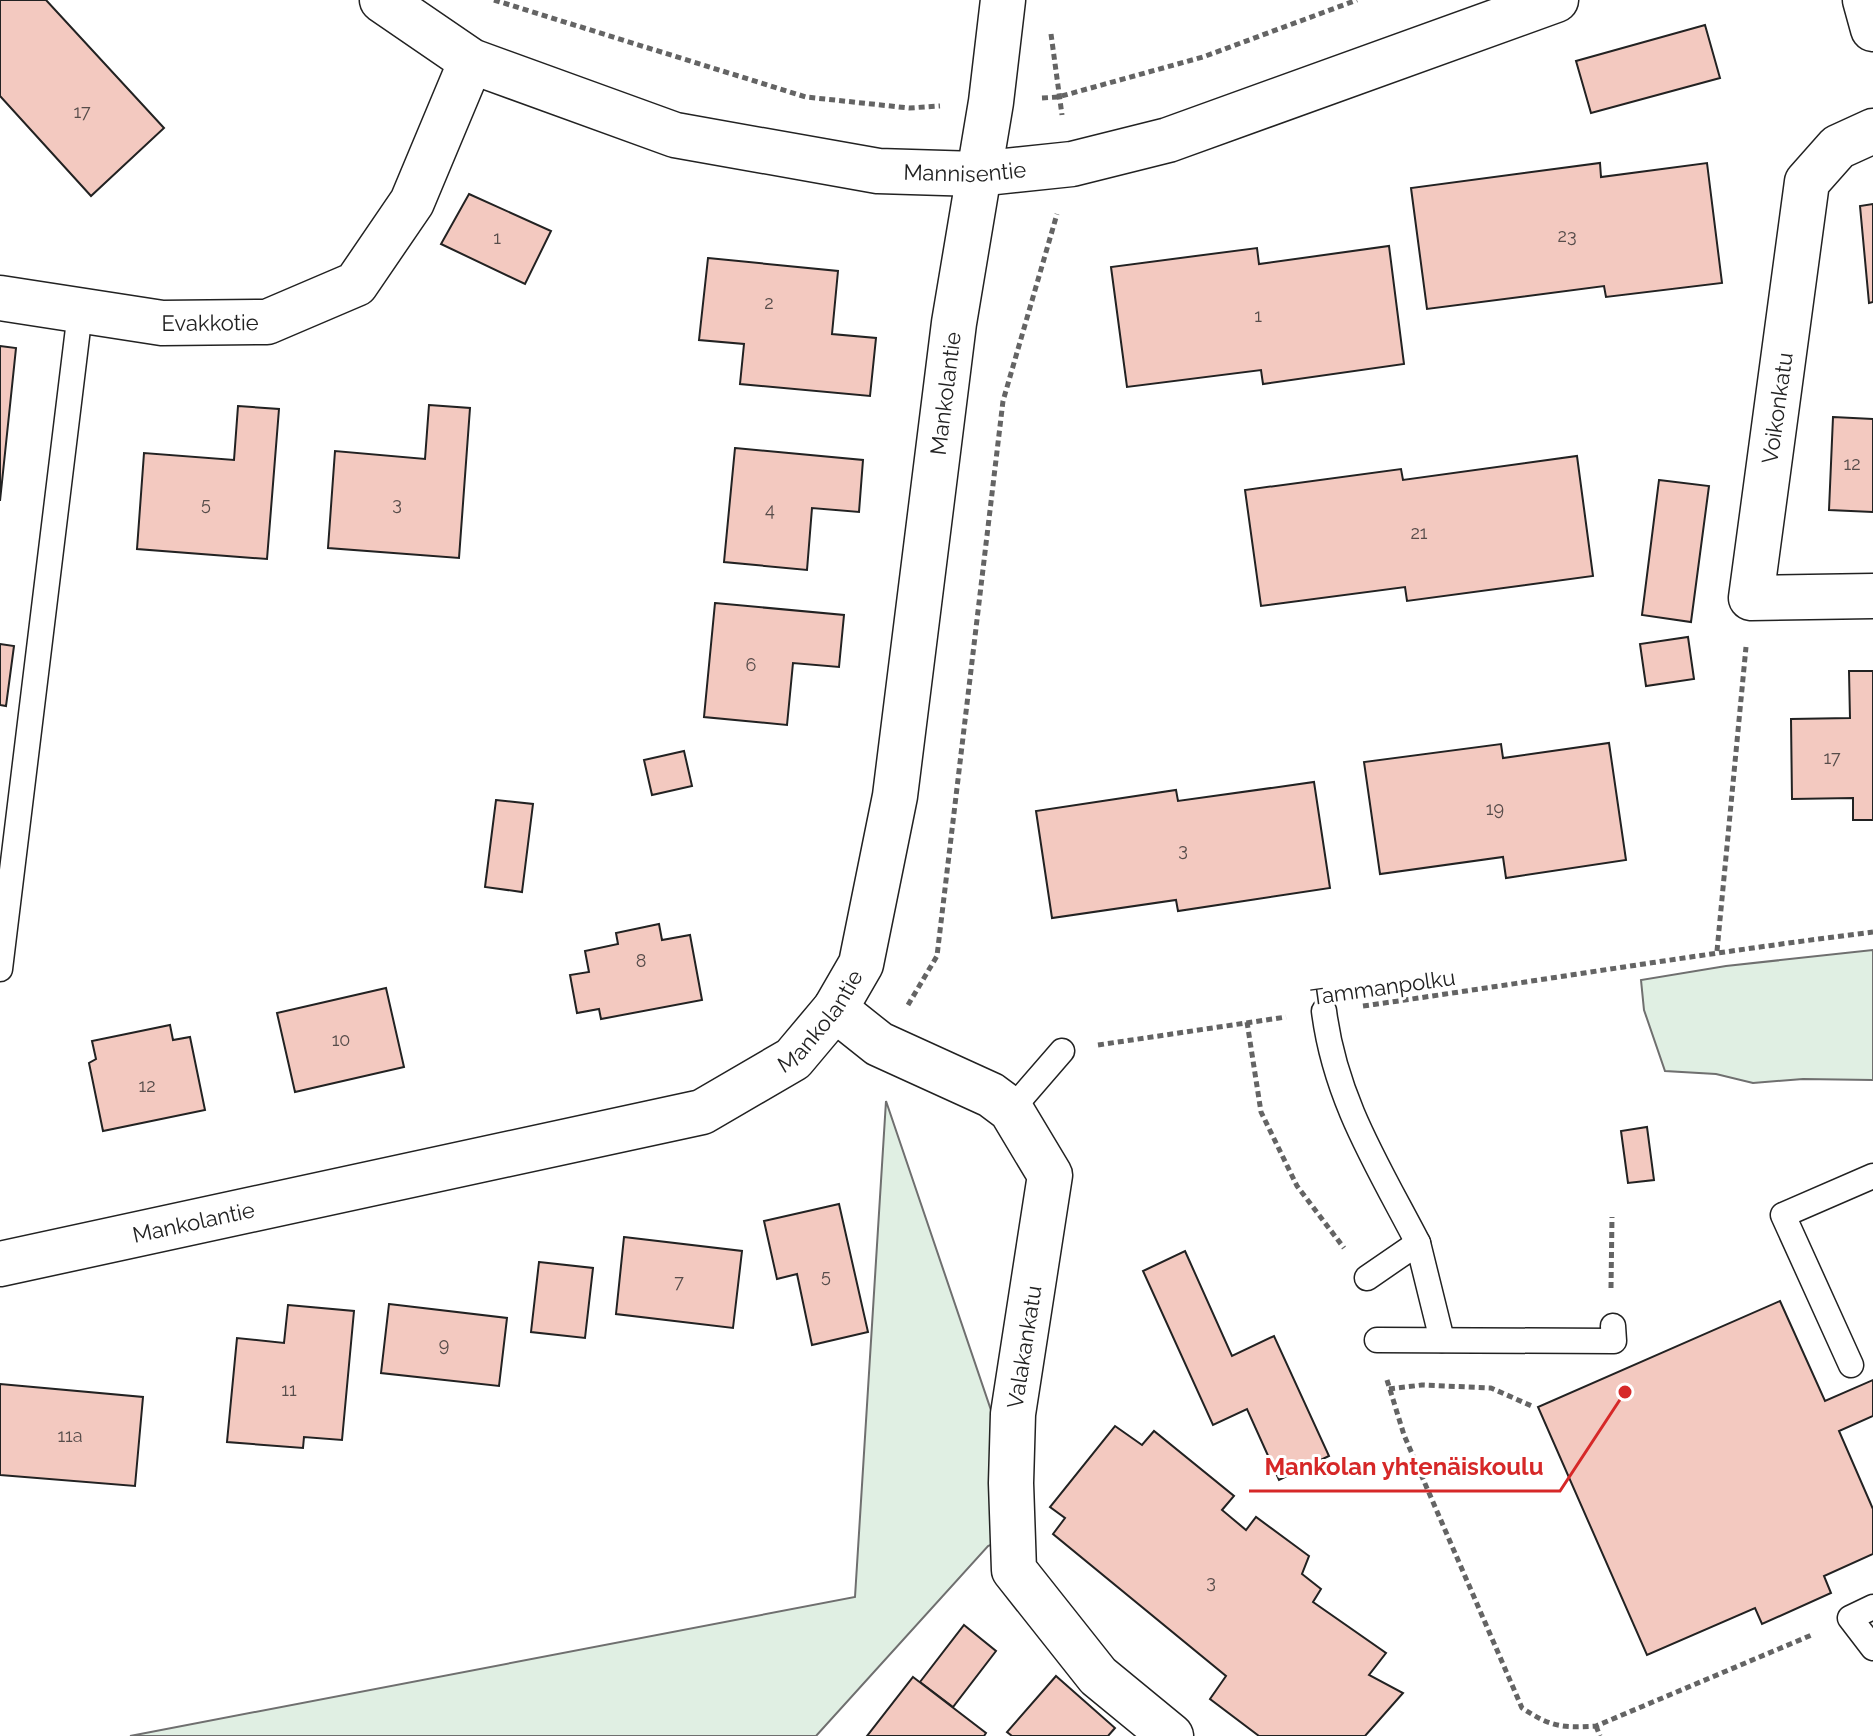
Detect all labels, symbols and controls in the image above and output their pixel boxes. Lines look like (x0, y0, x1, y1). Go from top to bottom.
house number: 17 (73, 101, 91, 122)
street label: Mannisentie (903, 156, 1028, 187)
house number: 23 (1558, 225, 1577, 246)
house number: 1 (493, 227, 501, 248)
house number: 2 (764, 292, 774, 313)
house number: 1 (1254, 305, 1262, 326)
street label: Evakkotie (161, 309, 259, 336)
street label: Mankolantie (925, 330, 966, 456)
street label: Voikonkatu (1756, 351, 1798, 465)
house number: 12 (1843, 453, 1861, 474)
house number: 5 (201, 493, 211, 514)
house number: 3 (392, 493, 402, 514)
house number: 4 (765, 499, 775, 520)
house number: 21 (1410, 522, 1428, 543)
house number: 6 (746, 654, 757, 675)
house number: 17 (1823, 747, 1841, 768)
house number: 19 (1486, 798, 1504, 819)
house number: 3 (1178, 839, 1188, 860)
house number: 8 (636, 950, 646, 971)
street label: Tammanpolku (1309, 964, 1457, 1010)
street label: Mankolantie (773, 965, 868, 1078)
house number: 10 (332, 1029, 350, 1050)
house number: 12 (138, 1075, 156, 1096)
street label: Mankolantie (130, 1196, 257, 1248)
house number: 5 (821, 1265, 831, 1286)
house number: 7 (674, 1271, 684, 1292)
street label: Valakankatu (1001, 1284, 1047, 1410)
house number: 9 (439, 1334, 449, 1355)
house number: 11 (281, 1379, 297, 1400)
house number: 11a (57, 1425, 83, 1446)
callout: Mankolan yhtenäiskoulu (1249, 1443, 1560, 1491)
text: Mankolan yhtenäiskoulu (1264, 1452, 1544, 1481)
house number: 3 (1206, 1571, 1216, 1592)

